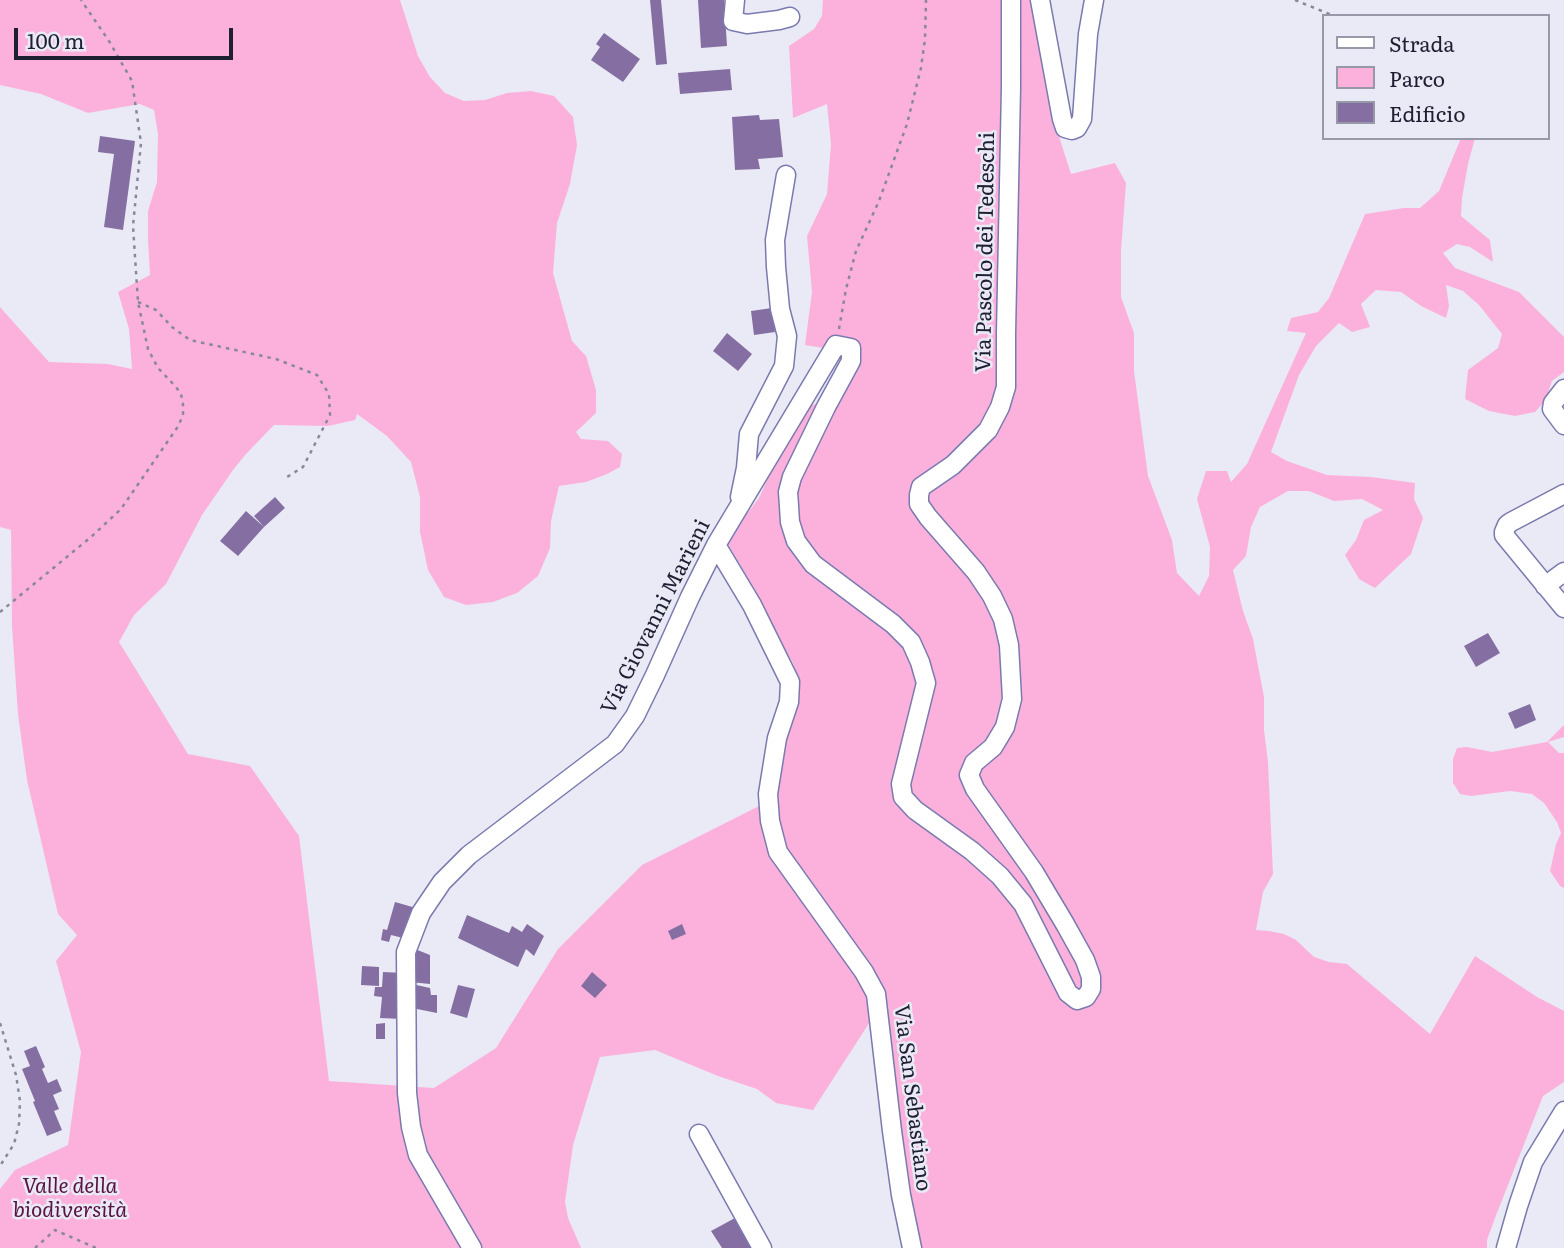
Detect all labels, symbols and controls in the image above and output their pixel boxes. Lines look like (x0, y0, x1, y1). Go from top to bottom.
scale bar (18, 14, 236, 58)
legend (1322, 14, 1550, 140)
text: 100 m (27, 24, 84, 55)
text: Strada (1389, 27, 1455, 58)
text: Parco (1389, 62, 1445, 93)
text: Edificio (1389, 97, 1465, 128)
street label: Via Pascolo dei Tedeschi (971, 132, 1001, 372)
street label: Via Giovanni Marieni (596, 516, 716, 718)
street label: Via San Sebastiano (888, 1003, 936, 1193)
park label: Valle della biodiversità (13, 1174, 127, 1224)

